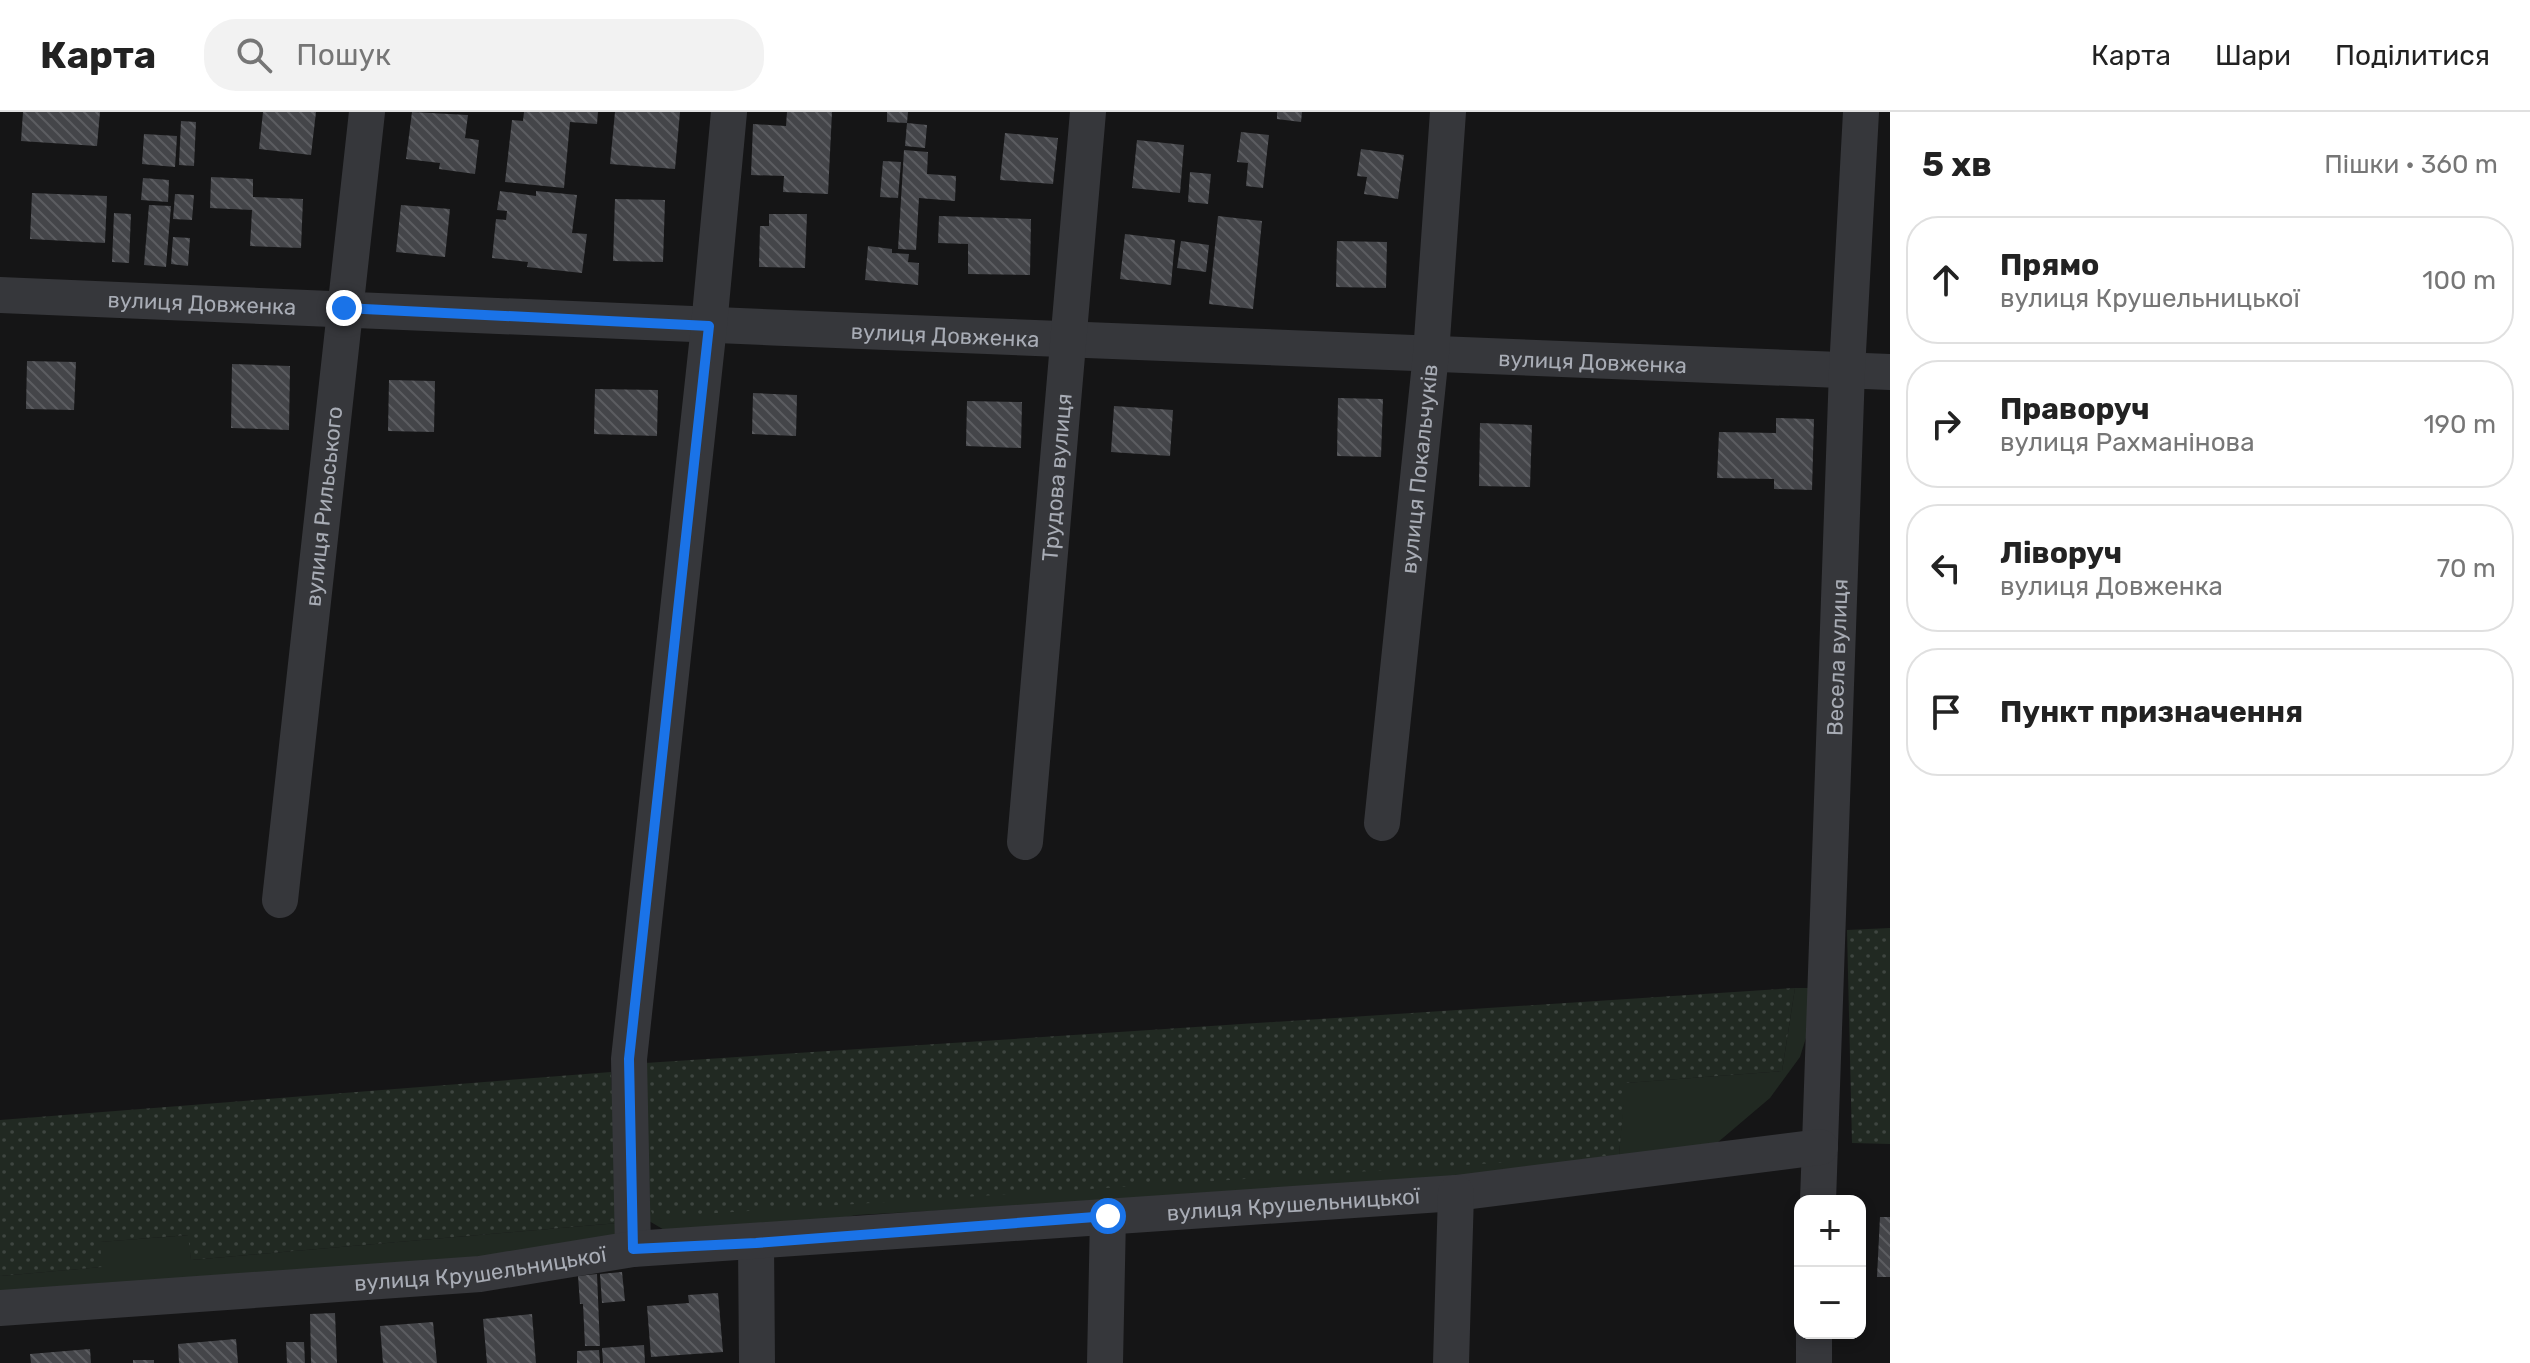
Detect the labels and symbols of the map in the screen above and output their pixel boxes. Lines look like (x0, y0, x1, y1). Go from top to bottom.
street label: вулиця Довженка (107, 286, 297, 320)
route end (326, 290, 362, 326)
street label: вулиця Довженка (850, 317, 1040, 353)
street label: вулиця Довженка (1498, 345, 1687, 379)
street label: вулиця Покальчуків (1395, 363, 1443, 575)
street label: Трудова вулиця (1036, 392, 1077, 563)
street label: вулиця Рильського (299, 405, 348, 608)
street label: Весела вулиця (1821, 578, 1853, 736)
street label: вулиця Крушельницької (1166, 1182, 1421, 1226)
route start (1090, 1198, 1126, 1234)
street label: вулиця Крушельницької (353, 1240, 609, 1296)

